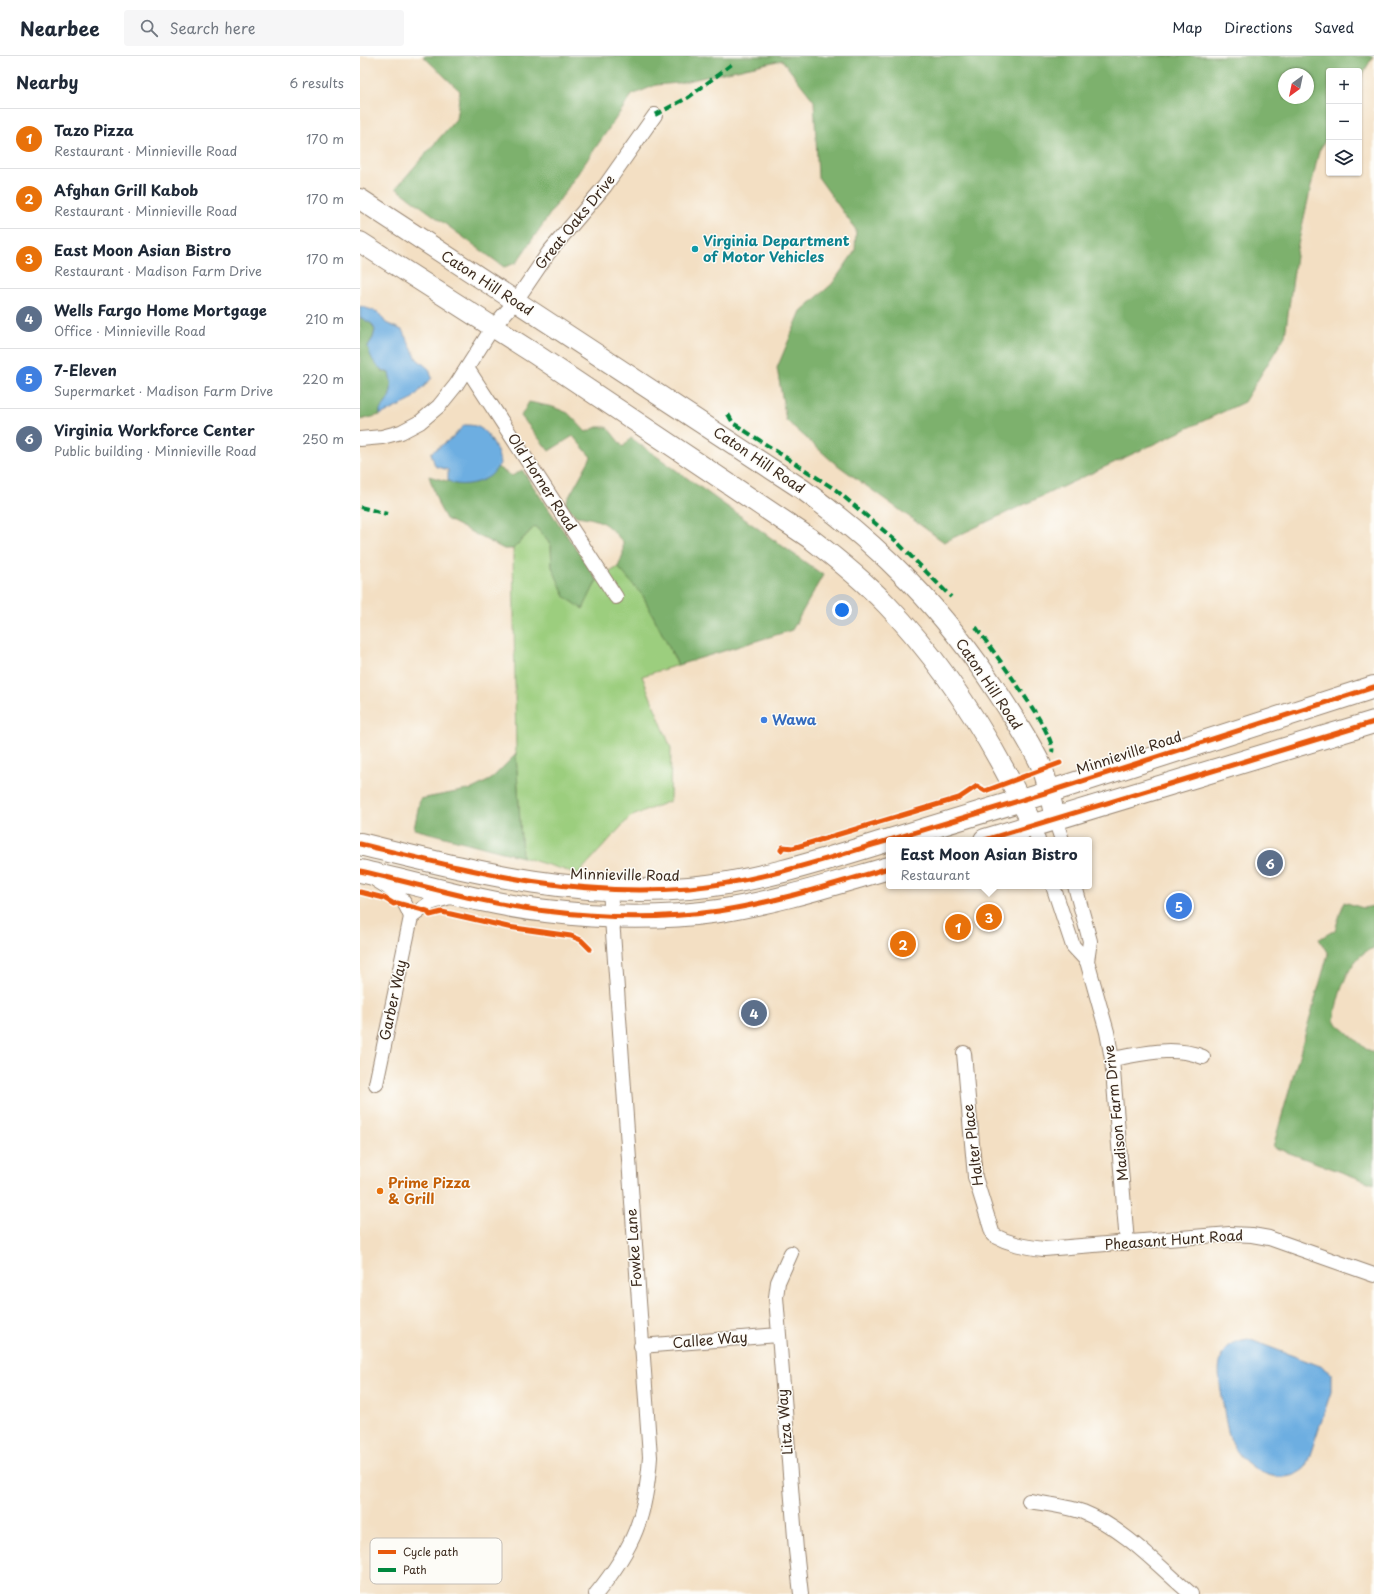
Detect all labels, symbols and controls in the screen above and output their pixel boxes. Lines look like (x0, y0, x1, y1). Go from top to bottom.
search box (124, 10, 404, 46)
text: Nearbee (20, 14, 100, 42)
text: Search here (170, 16, 255, 39)
icon: search (138, 17, 160, 39)
text: Map (1172, 17, 1202, 38)
text: Directions (1224, 17, 1292, 38)
text: Saved (1314, 17, 1354, 38)
north arrow (1278, 68, 1314, 104)
map controls (1326, 68, 1362, 176)
button: + (1326, 68, 1362, 104)
text: Nearby (16, 69, 78, 95)
text: 6 results (289, 73, 344, 92)
button: − (1326, 104, 1362, 140)
text: Tazo Pizza (54, 118, 134, 141)
text: 1 (26, 129, 32, 148)
text: 170 m (306, 129, 344, 148)
button: layers (1326, 140, 1362, 176)
text: Restaurant · Minnieville Road (54, 141, 237, 160)
street label: Great Oaks Drive (530, 170, 620, 274)
text: Afghan Grill Kabob (54, 178, 198, 201)
text: 2 (24, 189, 34, 208)
text: 170 m (306, 189, 344, 208)
text: Restaurant · Minnieville Road (54, 201, 237, 220)
place label: Virginia Department of Motor Vehicles (703, 230, 850, 267)
text: East Moon Asian Bistro (54, 238, 231, 261)
marker: Virginia Department of Motor Vehicles (690, 244, 700, 254)
street label: Caton Hill Road (437, 245, 538, 320)
text: 3 (25, 249, 33, 268)
text: 170 m (306, 249, 344, 268)
text: Restaurant · Madison Farm Drive (54, 261, 262, 280)
text: Wells Fargo Home Mortgage (54, 298, 267, 321)
text: 4 (25, 309, 33, 328)
text: 210 m (305, 309, 344, 328)
text: Office · Minnieville Road (54, 321, 206, 340)
text: 7-Eleven (54, 358, 117, 381)
text: 5 (25, 369, 33, 388)
text: 220 m (302, 369, 344, 388)
text: Supermarket · Madison Farm Drive (54, 381, 273, 400)
text: Virginia Workforce Center (54, 418, 255, 441)
street label: Caton Hill Road (709, 421, 809, 498)
text: 6 (24, 429, 34, 448)
text: 250 m (302, 429, 344, 448)
street label: Old Horner Road (503, 429, 582, 535)
text: Public building · Minnieville Road (54, 441, 257, 460)
your location (832, 600, 852, 620)
street label: Caton Hill Road (951, 634, 1028, 734)
place label: Wawa (772, 709, 817, 730)
marker: Wawa (759, 715, 769, 725)
street label: Minnieville Road (1073, 726, 1184, 779)
popup (886, 837, 1092, 889)
text: East Moon Asian Bistro (900, 842, 1078, 865)
pin: 6 (1257, 848, 1283, 878)
street label: Minnieville Road (570, 863, 680, 886)
text: Restaurant (900, 865, 970, 884)
pin: 5 (1166, 891, 1192, 921)
pin: 3 (976, 902, 1002, 932)
pin: 1 (945, 912, 971, 942)
pin: 2 (890, 929, 916, 959)
street label: Garber Way (374, 958, 411, 1042)
pin: 4 (741, 998, 767, 1028)
street label: Madison Farm Drive (1098, 1044, 1133, 1182)
street label: Halter Place (957, 1103, 988, 1187)
place label: Prime Pizza & Grill (388, 1172, 471, 1209)
marker: Prime Pizza & Grill (375, 1186, 385, 1196)
street label: Fowke Lane (620, 1208, 647, 1288)
street label: Pheasant Hunt Road (1104, 1224, 1244, 1255)
street label: Callee Way (672, 1326, 748, 1353)
street label: Litza Way (771, 1388, 798, 1456)
legend (370, 1538, 502, 1584)
text: Cycle path (403, 1543, 458, 1560)
text: Path (403, 1561, 427, 1578)

